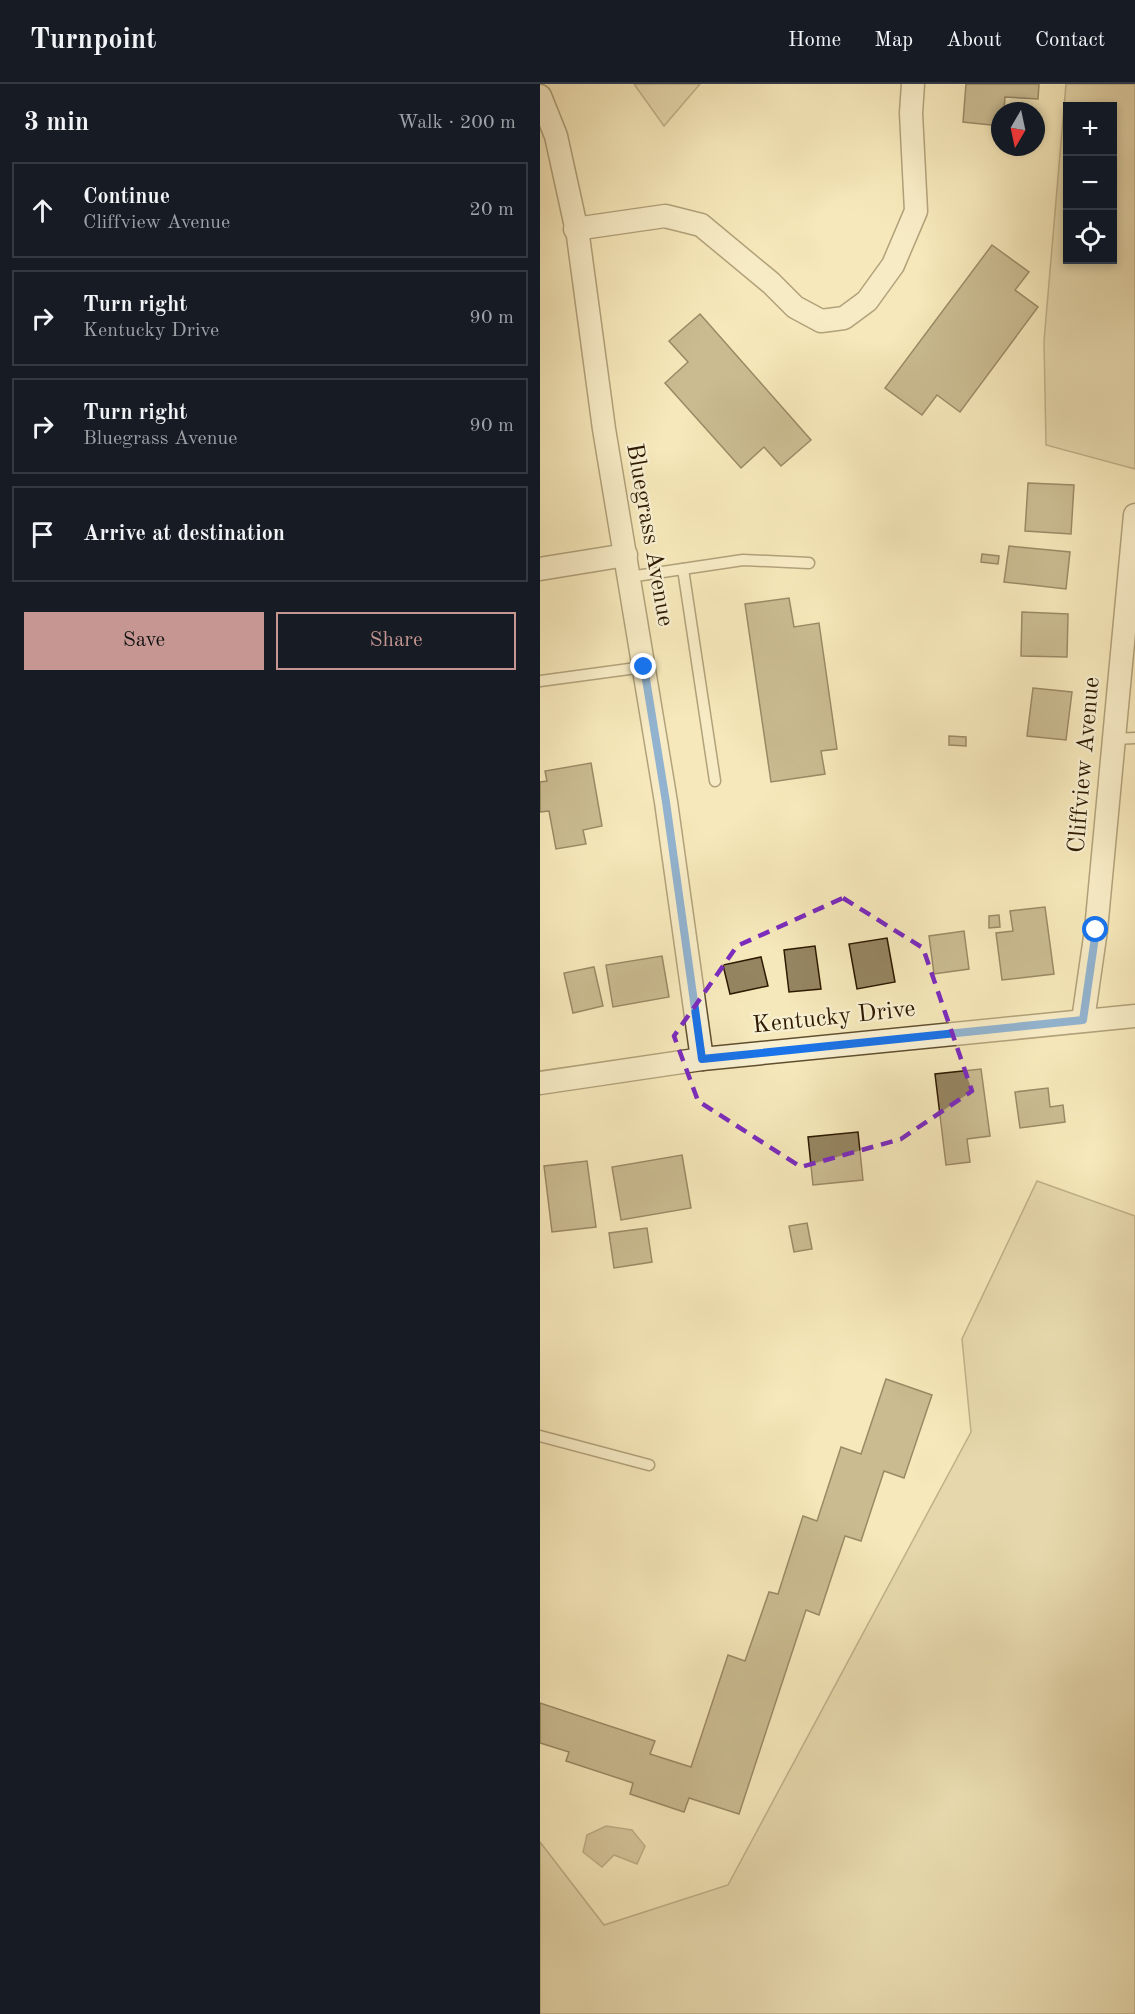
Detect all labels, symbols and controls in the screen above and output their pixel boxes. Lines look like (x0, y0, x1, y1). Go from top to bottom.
text: Turnpoint (30, 27, 157, 55)
text: Home (788, 30, 841, 51)
text: Map (874, 30, 913, 51)
text: About (946, 30, 1002, 51)
text: Contact (1035, 30, 1105, 51)
north arrow (991, 102, 1045, 156)
map controls (1063, 102, 1117, 264)
button: + (1063, 102, 1117, 156)
text: 3 min (24, 110, 89, 136)
text: Walk · 200 m (397, 113, 516, 133)
button: − (1063, 156, 1117, 210)
text: Continue (83, 186, 170, 208)
icon: ahead (26, 194, 59, 227)
text: 20 m (469, 200, 514, 220)
button: locate (1063, 210, 1117, 264)
text: Cliffview Avenue (83, 213, 230, 233)
text: Turn right (83, 294, 187, 316)
icon: right (26, 302, 59, 335)
text: 90 m (469, 308, 514, 328)
text: Kentucky Drive (83, 321, 219, 341)
text: Turn right (83, 402, 187, 424)
icon: right (26, 410, 59, 443)
text: 90 m (469, 416, 514, 436)
text: Bluegrass Avenue (83, 429, 237, 449)
street label: Bluegrass Avenue (621, 442, 677, 628)
icon: arrive (26, 518, 59, 551)
text: Arrive at destination (83, 523, 285, 545)
button: Save (24, 612, 264, 670)
button: Share (276, 612, 516, 670)
route end (630, 653, 656, 679)
street label: Cliffview Avenue (1065, 676, 1105, 854)
route start (1082, 916, 1108, 942)
street label: Kentucky Drive (751, 998, 917, 1038)

